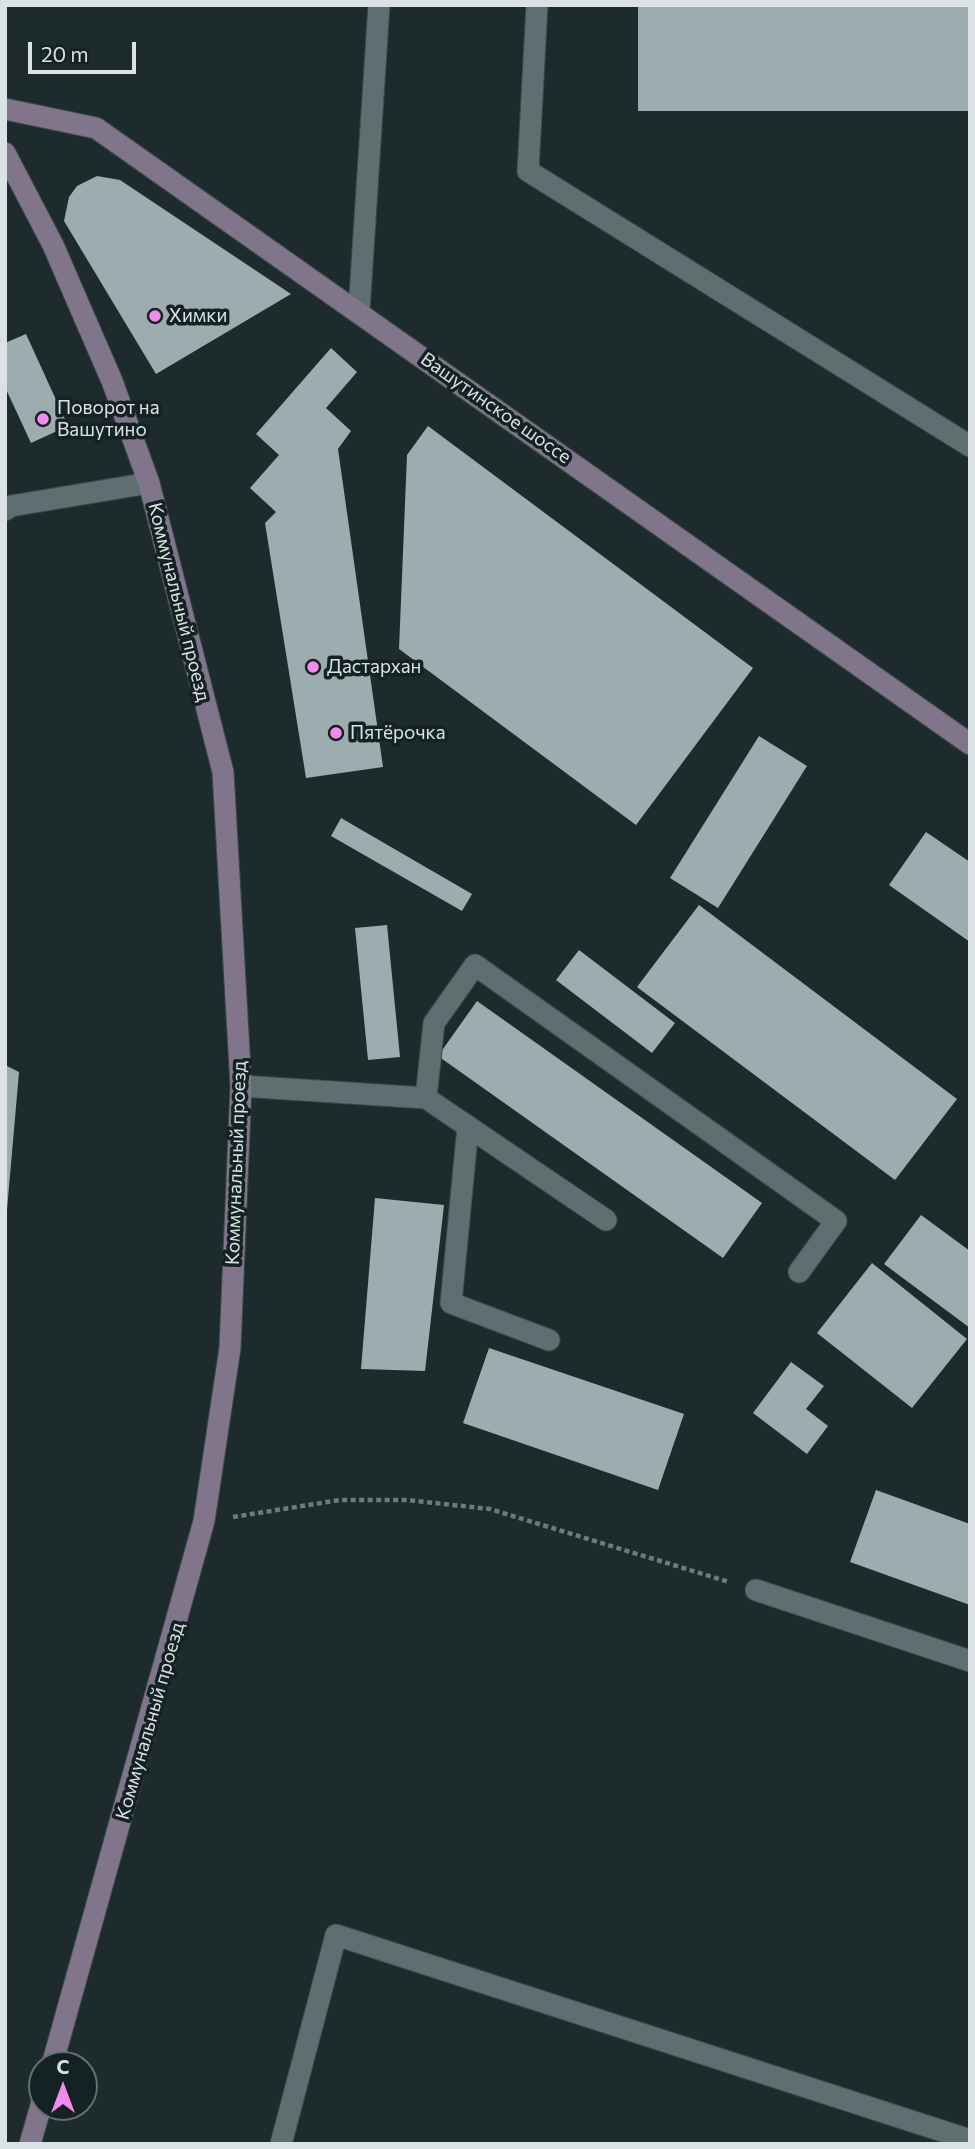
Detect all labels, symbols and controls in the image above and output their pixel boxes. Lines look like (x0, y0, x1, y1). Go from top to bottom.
scale bar (32, 28, 140, 72)
text: 20 m (41, 41, 89, 66)
place label: Химки (169, 305, 227, 327)
marker: Химки (147, 308, 163, 324)
street label: Вашутинское шоссе (416, 347, 576, 469)
place label: Поворот на Вашутино (57, 397, 160, 441)
marker: Поворот на Вашутино (35, 411, 51, 427)
street label: Коммунальный проезд (143, 500, 215, 704)
place label: Дастархан (327, 656, 421, 678)
marker: Дастархан (305, 659, 321, 675)
place label: Пятёрочка (350, 722, 446, 744)
marker: Пятёрочка (328, 725, 344, 741)
street label: Коммунальный проезд (221, 1061, 251, 1265)
street label: Коммунальный проезд (111, 1620, 189, 1822)
north arrow (28, 2051, 98, 2121)
text: С (57, 2055, 70, 2078)

